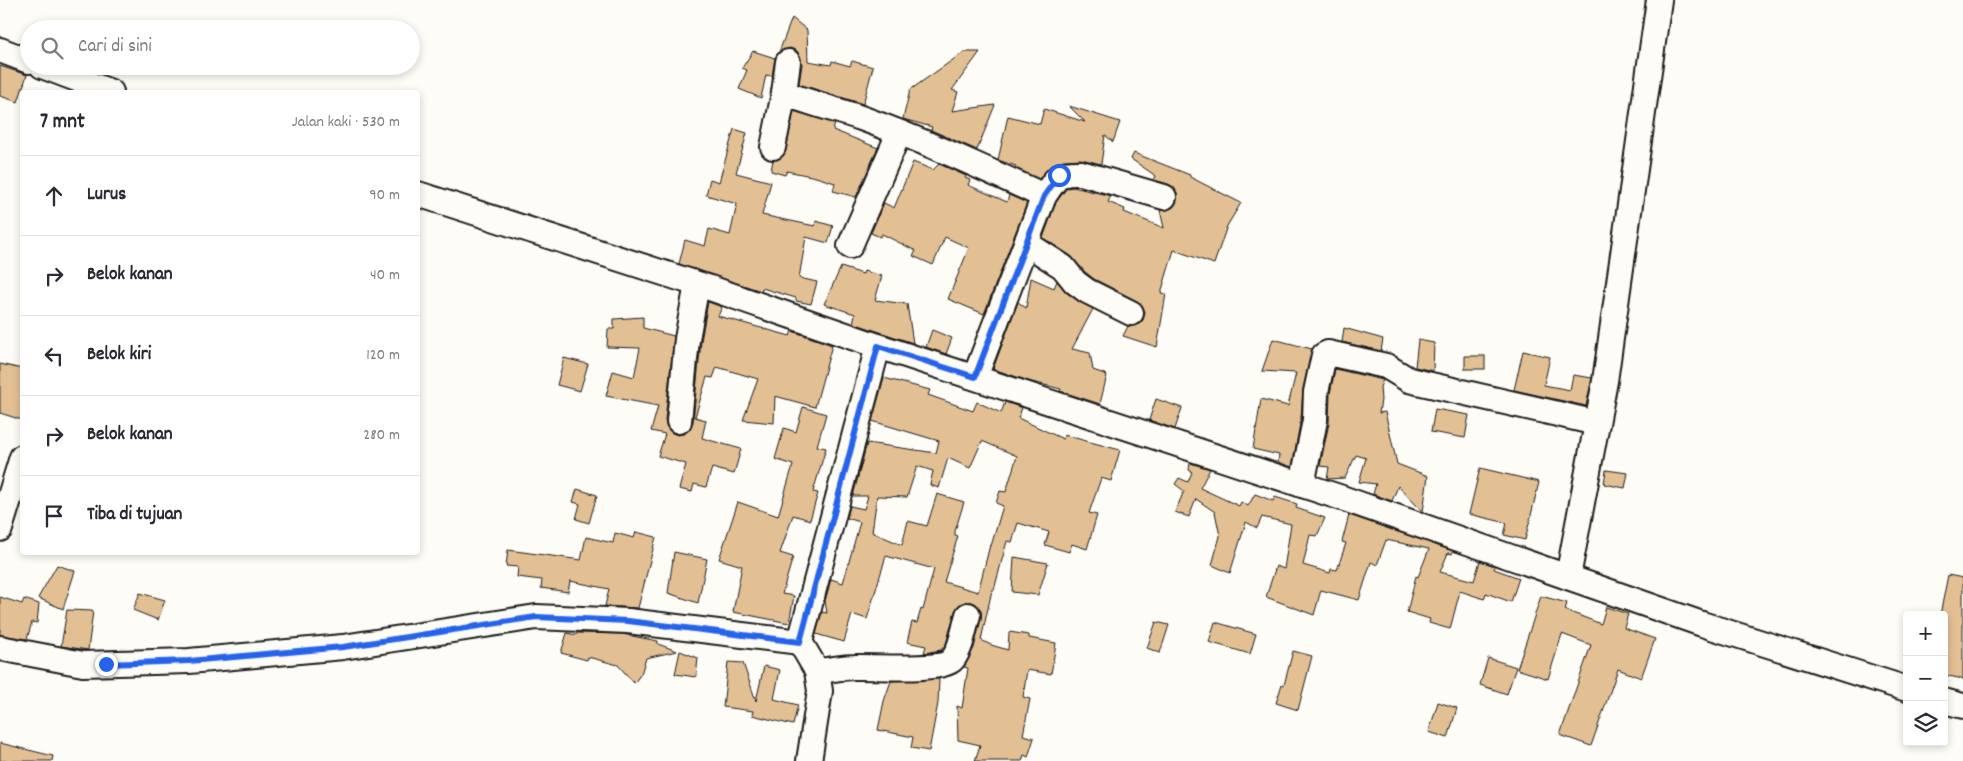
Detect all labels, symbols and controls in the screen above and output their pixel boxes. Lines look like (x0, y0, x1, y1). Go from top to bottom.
search box (20, 20, 420, 75)
icon: search (38, 34, 66, 62)
text: Cari di sini (78, 34, 152, 61)
text: 7 mnt (40, 108, 85, 138)
text: Jalan kaki · 530 m (292, 111, 400, 134)
route start (1048, 164, 1071, 187)
icon: ahead (40, 182, 68, 210)
text: Lurus (87, 182, 126, 209)
text: 90 m (369, 184, 400, 207)
icon: right (40, 262, 68, 290)
text: Belok kanan (87, 262, 173, 289)
text: 40 m (370, 264, 400, 287)
icon: left (40, 342, 68, 370)
text: Belok kiri (87, 342, 151, 369)
text: 120 m (366, 344, 400, 367)
icon: right (40, 422, 68, 450)
text: Belok kanan (87, 422, 173, 449)
text: 280 m (363, 424, 400, 447)
icon: arrive (40, 502, 68, 530)
text: Tiba di tujuan (87, 502, 182, 529)
map controls (1903, 611, 1948, 746)
button: + (1903, 611, 1948, 656)
route end (95, 653, 118, 676)
button: − (1903, 656, 1948, 701)
button: layers (1903, 701, 1948, 746)

